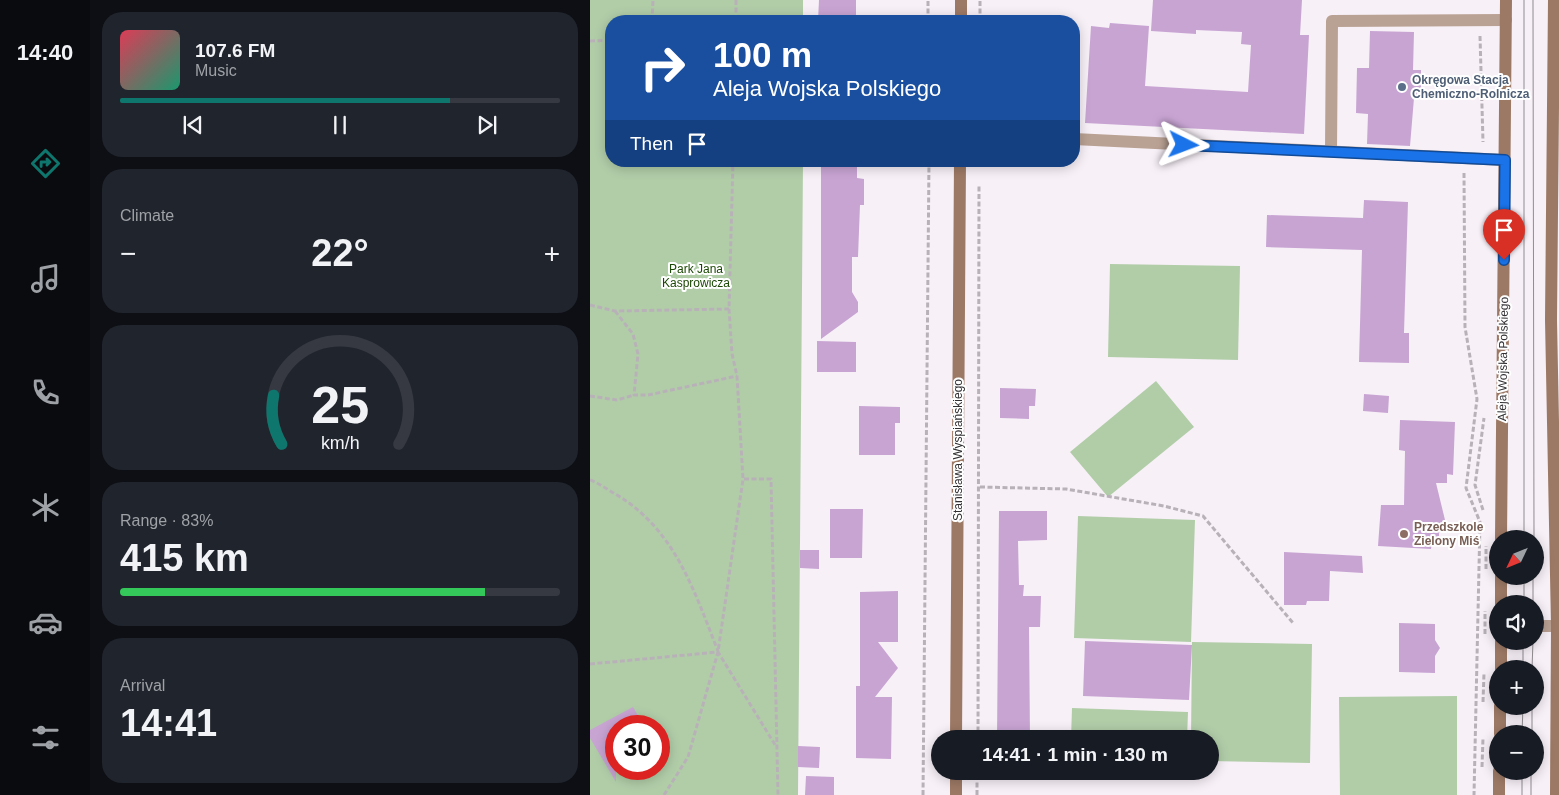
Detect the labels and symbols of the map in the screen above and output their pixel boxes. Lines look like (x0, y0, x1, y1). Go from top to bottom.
place label: Okręgowa Stacja Chemiczno-Rolnicza (1412, 73, 1530, 101)
marker: Okręgowa Stacja Chemiczno-Rolnicza (1396, 81, 1408, 93)
position arrow (1157, 118, 1209, 170)
pin (1483, 209, 1525, 260)
park label: Park Jana Kasprowicza (662, 262, 730, 290)
street label: Aleja Wojska Polskiego (1495, 296, 1511, 421)
street label: Stanisława Wyspiańskiego (951, 379, 965, 521)
place label: Przedszkole Zielony Miś (1414, 520, 1484, 548)
marker: Przedszkole Zielony Miś (1398, 528, 1410, 540)
north arrow (1489, 530, 1544, 585)
speed limit sign: 30 (605, 715, 670, 780)

